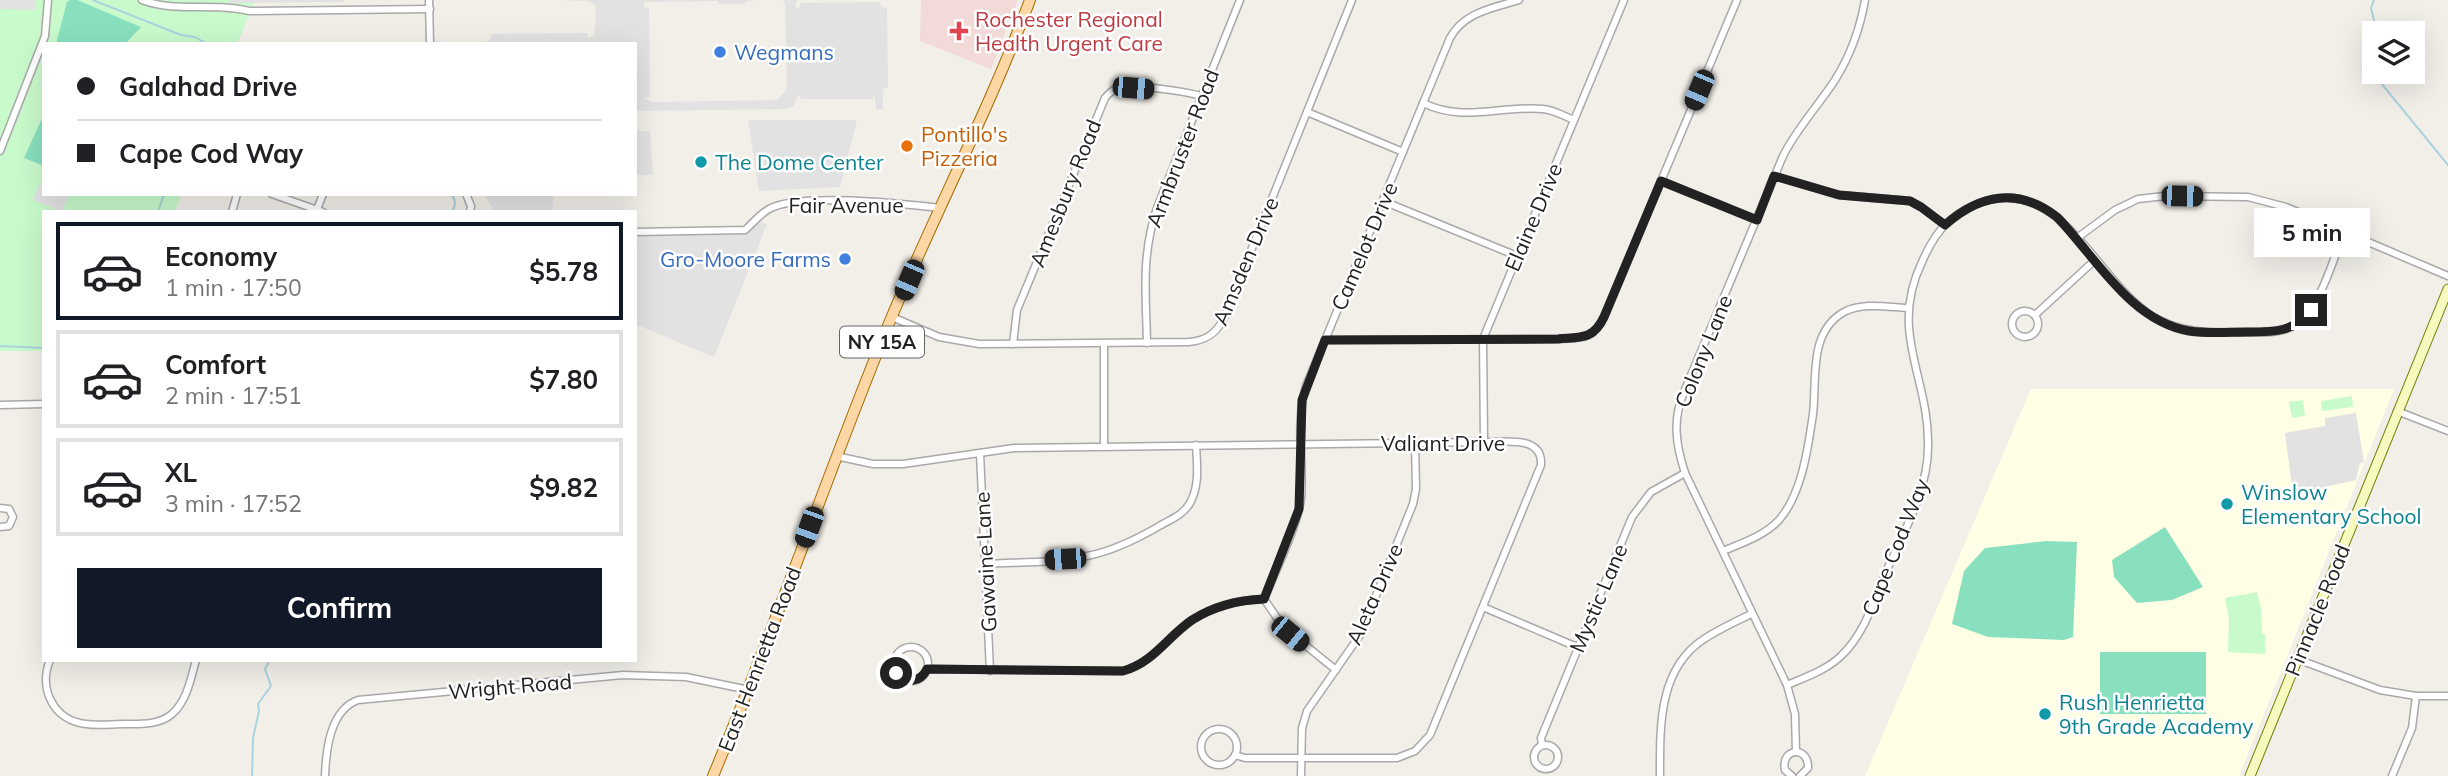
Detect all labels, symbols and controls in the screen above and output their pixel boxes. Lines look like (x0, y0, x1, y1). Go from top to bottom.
place label: Rochester Regional Health Urgent Care (975, 6, 1163, 56)
marker: Rochester Regional Health Urgent Care (949, 21, 969, 41)
map controls (2362, 21, 2425, 84)
button: layers (2362, 21, 2425, 84)
place label: Wegmans (734, 39, 834, 65)
marker: Wegmans (712, 44, 728, 60)
street label: Armbruster Road (1140, 65, 1224, 231)
car (1682, 67, 1717, 113)
text: Galahad Drive (119, 70, 297, 103)
car (1112, 76, 1155, 100)
street label: Amesbury Road (1024, 115, 1106, 271)
place label: Pontillo's Pizzeria (921, 121, 1008, 171)
text: Cape Cod Way (119, 137, 303, 170)
marker: Pontillo's Pizzeria (899, 138, 915, 154)
place label: The Dome Center (715, 149, 884, 175)
marker: The Dome Center (693, 154, 709, 170)
street label: Elaine Drive (1499, 159, 1567, 275)
street label: Camelot Drive (1325, 178, 1403, 314)
car (2161, 185, 2204, 207)
street label: Fair Avenue (788, 192, 904, 218)
street label: Amsden Drive (1206, 193, 1284, 329)
callout: 5 min (2253, 208, 2369, 258)
text: 5 min (2282, 218, 2342, 247)
icon: car (81, 240, 144, 303)
text: Economy (165, 240, 277, 273)
place label: Gro-Moore Farms (660, 246, 831, 272)
marker: Gro-Moore Farms (837, 251, 853, 267)
text: $5.78 (529, 255, 598, 288)
car (892, 257, 927, 303)
text: 1 min · 17:50 (165, 273, 302, 302)
street label: Colony Lane (1669, 291, 1737, 411)
route end (2295, 294, 2327, 326)
road number: NY 15A (840, 326, 924, 358)
icon: car (81, 348, 144, 411)
text: Comfort (165, 348, 266, 381)
text: $7.80 (529, 363, 598, 396)
text: 2 min · 17:51 (165, 381, 302, 410)
street label: Valiant Drive (1381, 430, 1505, 456)
icon: car (81, 456, 144, 519)
text: XL (165, 456, 197, 489)
text: $9.82 (529, 471, 598, 504)
street label: Cape Cod Way (1856, 475, 1934, 619)
place label: Winslow Elementary School (2241, 479, 2422, 529)
text: 3 min · 17:52 (165, 489, 302, 518)
street label: Gawaine Lane (968, 491, 1002, 633)
marker: Winslow Elementary School (2219, 496, 2235, 512)
car (792, 504, 827, 550)
street label: Aleta Drive (1340, 539, 1408, 649)
street label: Mystic Lane (1564, 540, 1632, 656)
street label: Pinnacle Road (2279, 540, 2355, 680)
car (1044, 547, 1087, 571)
street label: East Henrietta Road (712, 563, 806, 755)
button: Confirm (77, 568, 602, 648)
car (1268, 613, 1313, 655)
route start (880, 657, 912, 689)
street label: Wright Road (447, 668, 573, 704)
place label: Rush Henrietta 9th Grade Academy (2059, 689, 2253, 739)
marker: Rush Henrietta 9th Grade Academy (2037, 706, 2053, 722)

